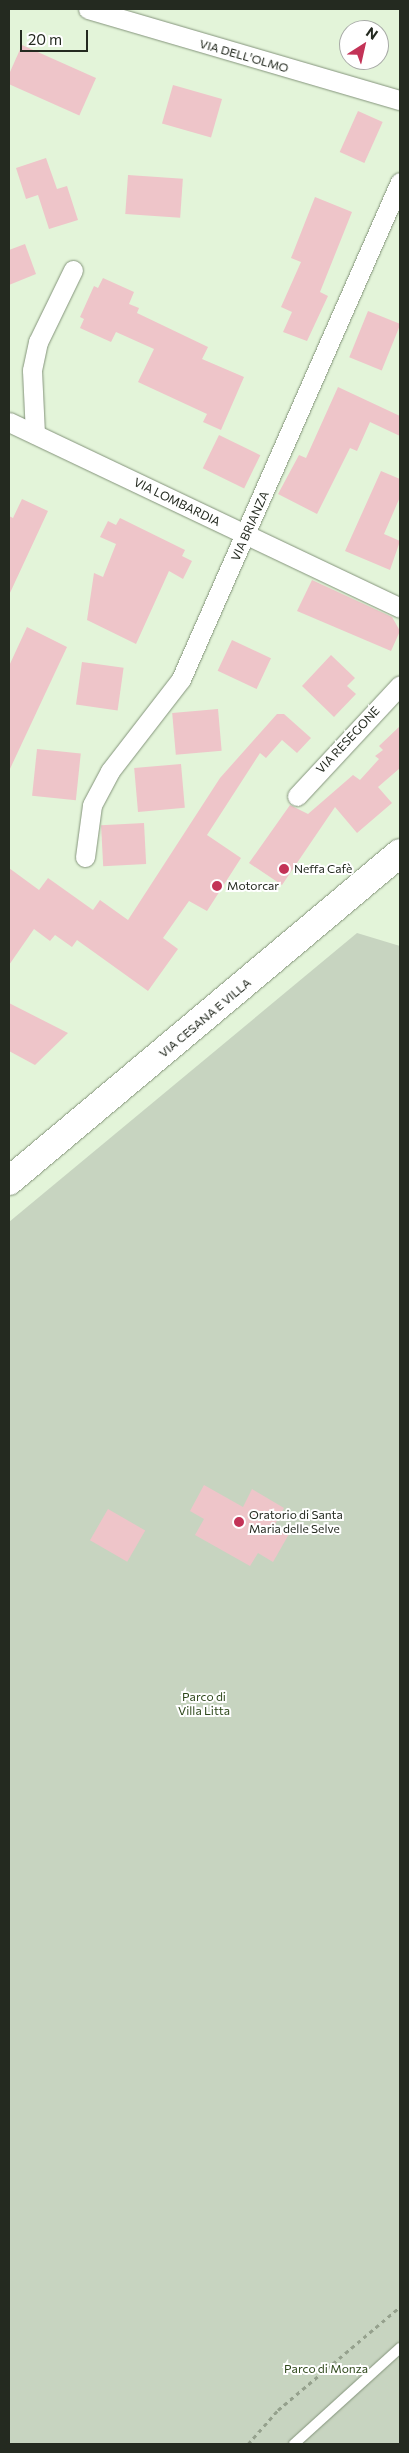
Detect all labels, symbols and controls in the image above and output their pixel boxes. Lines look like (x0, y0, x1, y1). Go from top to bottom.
scale bar (22, 20, 90, 52)
north arrow (339, 20, 389, 70)
text: N (363, 23, 381, 43)
text: 20 m (28, 30, 62, 48)
street label: VIA DELL'OLMO (198, 36, 290, 76)
street label: VIA LOMBARDIA (131, 475, 223, 529)
street label: VIA BRIANZA (228, 489, 272, 563)
street label: VIA RESEGONE (313, 704, 383, 776)
place label: Neffa Cafè (294, 862, 352, 876)
marker: Neffa Cafè (278, 863, 290, 875)
place label: Motorcar (227, 879, 279, 893)
marker: Motorcar (211, 880, 223, 892)
street label: VIA CESANA E VILLA (156, 975, 254, 1061)
place label: Oratorio di Santa Maria delle Selve (249, 1508, 343, 1536)
marker: Oratorio di Santa Maria delle Selve (233, 1516, 245, 1528)
park label: Parco di Villa Litta (178, 1690, 230, 1718)
park label: Parco di Monza (284, 2362, 368, 2376)

